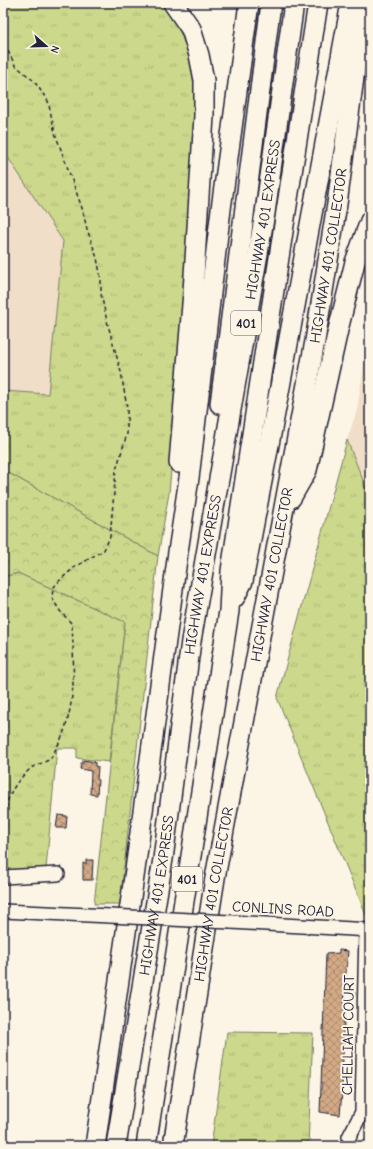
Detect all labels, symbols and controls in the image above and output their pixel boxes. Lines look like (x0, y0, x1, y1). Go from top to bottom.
north arrow (26, 26, 66, 66)
text: N (48, 44, 62, 55)
street label: HIGHWAY 401 EXPRESS (241, 139, 284, 301)
street label: HIGHWAY 401 COLLECTOR (306, 167, 351, 344)
road number: 401 (231, 311, 261, 335)
street label: HIGHWAY 401 COLLECTOR (246, 486, 297, 663)
street label: HIGHWAY 401 EXPRESS (180, 493, 225, 655)
street label: HIGHWAY 401 COLLECTOR (190, 805, 237, 983)
street label: HIGHWAY 401 EXPRESS (135, 814, 178, 977)
road number: 401 (172, 867, 202, 891)
street label: CONLINS ROAD (232, 897, 334, 921)
street label: CHELLIAH COURT (338, 974, 358, 1095)

